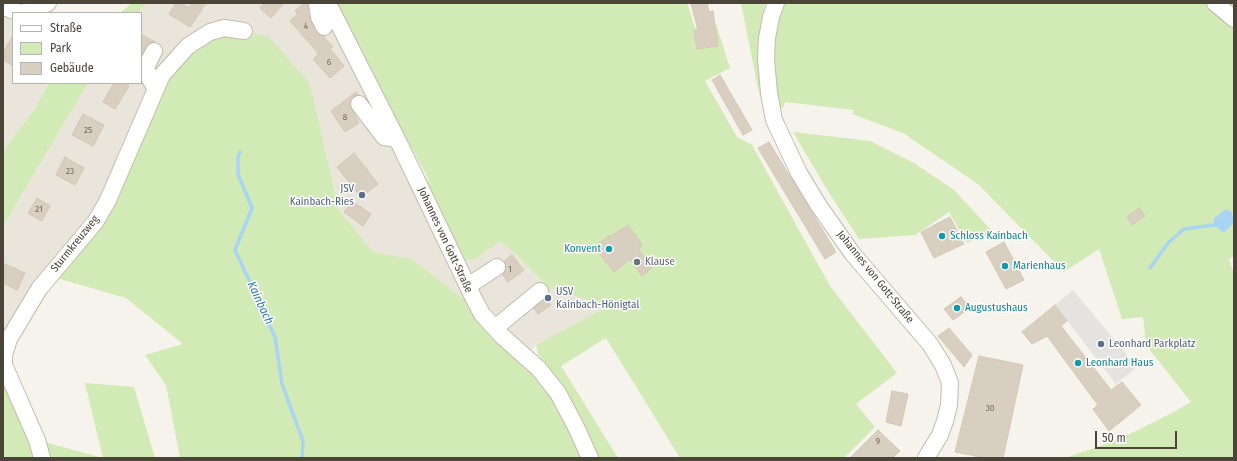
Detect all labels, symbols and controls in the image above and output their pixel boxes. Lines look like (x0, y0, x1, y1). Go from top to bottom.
legend (12, 12, 142, 84)
text: Straße (50, 21, 82, 35)
house number: 4 (304, 21, 308, 31)
text: Park (50, 41, 71, 55)
house number: 6 (327, 57, 331, 67)
text: Gebäude (50, 61, 94, 75)
house number: 8 (343, 112, 347, 122)
house number: 25 (84, 125, 92, 135)
house number: 23 (66, 166, 74, 176)
place label: JSV Kainbach-Ries (290, 182, 354, 208)
street label: Johannes von Gott-Straße (415, 185, 475, 295)
marker: JSV Kainbach-Ries (357, 190, 367, 200)
house number: 21 (35, 204, 43, 214)
street label: Sturmkreuzweg (48, 213, 102, 275)
street label: Johannes von Gott-Straße (834, 228, 916, 326)
place label: Schloss Kainbach (950, 229, 1028, 243)
marker: Schloss Kainbach (937, 231, 947, 241)
place label: Konvent (564, 242, 601, 256)
marker: Konvent (604, 244, 614, 254)
place label: Klause (645, 255, 675, 269)
marker: Klause (632, 257, 642, 267)
place label: Marienhaus (1013, 259, 1066, 273)
marker: Marienhaus (1000, 261, 1010, 271)
house number: 1 (508, 264, 512, 274)
water label: Kainbach (244, 279, 276, 327)
place label: USV Kainbach-Hönigtal (556, 285, 639, 311)
marker: USV Kainbach-Hönigtal (543, 293, 553, 303)
place label: Augustushaus (965, 301, 1028, 315)
marker: Augustushaus (952, 303, 962, 313)
place label: Leonhard Parkplatz (1109, 337, 1195, 351)
marker: Leonhard Parkplatz (1096, 339, 1106, 349)
place label: Leonhard Haus (1086, 356, 1153, 370)
marker: Leonhard Haus (1073, 358, 1083, 368)
house number: 30 (986, 403, 994, 413)
scale bar (1097, 423, 1179, 449)
text: 50 m (1102, 431, 1126, 445)
house number: 9 (876, 436, 880, 446)

